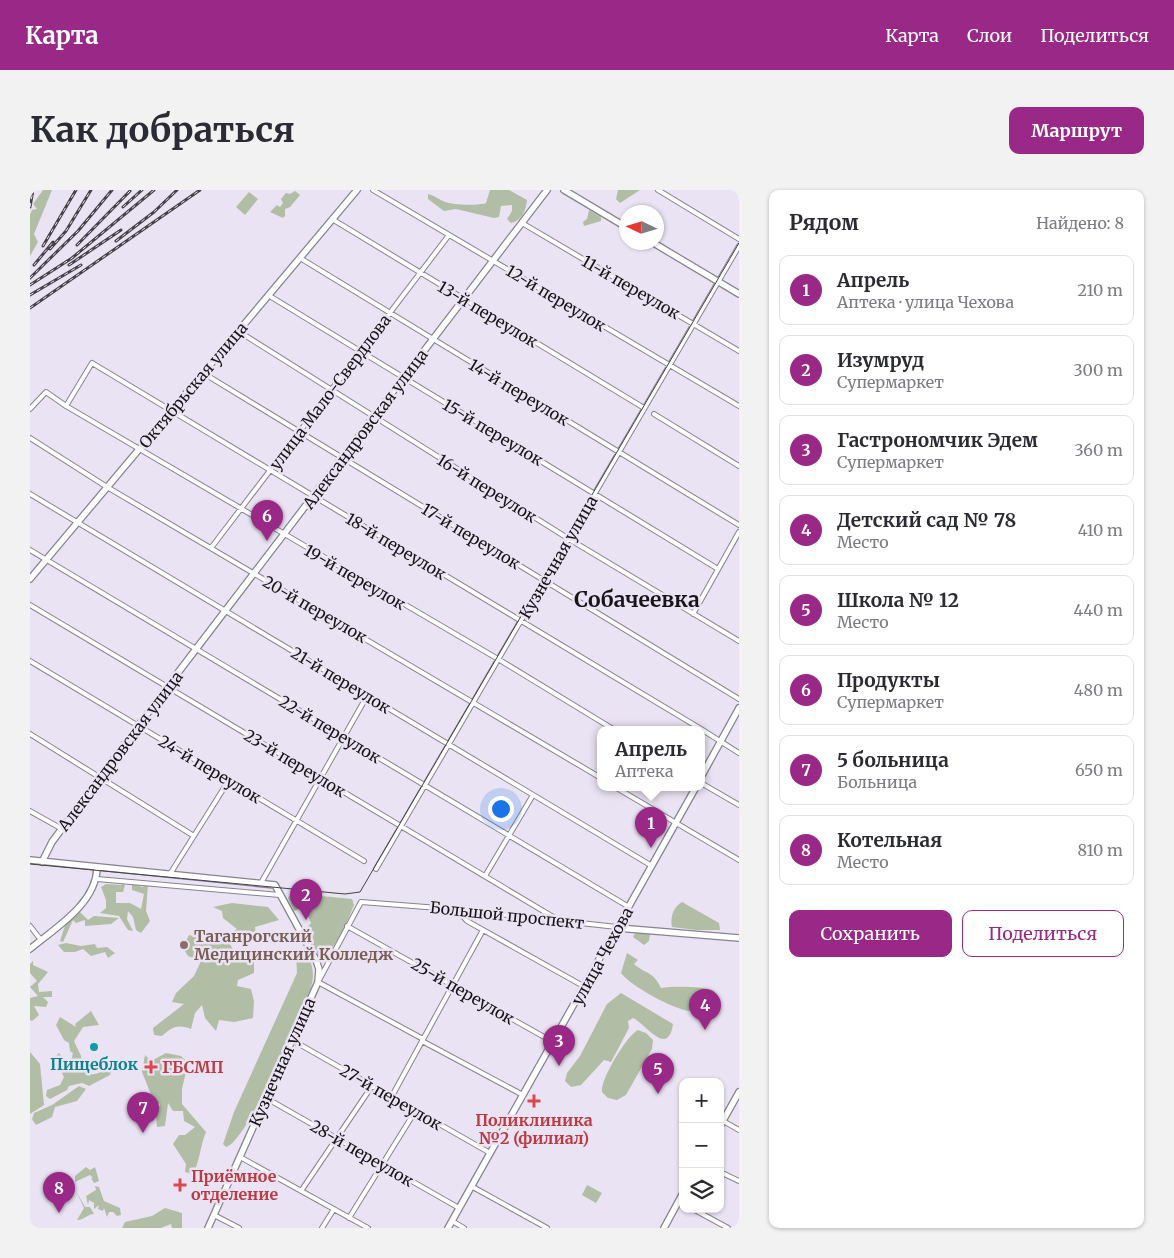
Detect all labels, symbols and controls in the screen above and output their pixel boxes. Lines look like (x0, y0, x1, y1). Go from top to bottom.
text: Карта (25, 20, 99, 51)
text: Карта (885, 24, 939, 47)
text: Слои (967, 24, 1012, 47)
text: Поделиться (1040, 24, 1149, 47)
button: Маршрут (1009, 107, 1144, 154)
text: Как добраться (30, 108, 295, 152)
north arrow (619, 205, 664, 250)
text: Рядом (789, 209, 859, 236)
text: Найдено: 8 (1036, 213, 1124, 233)
street label: 11-й переулок (578, 251, 684, 323)
street label: 12-й переулок (502, 260, 610, 336)
text: Апрель (837, 268, 909, 292)
street label: 13-й переулок (434, 276, 542, 352)
text: 1 (802, 280, 810, 300)
text: 210 m (1078, 280, 1123, 300)
text: Аптека · улица Чехова (837, 292, 1014, 312)
street label: улица Мало-Свердлова (265, 310, 395, 474)
street label: Октябрьская улица (134, 318, 252, 452)
street label: Александровская улица (298, 345, 432, 514)
text: Изумруд (837, 348, 924, 372)
street label: 14-й переулок (465, 354, 573, 430)
text: 2 (801, 360, 811, 380)
text: 300 m (1074, 360, 1123, 380)
text: Супермаркет (837, 372, 944, 392)
street label: 15-й переулок (439, 394, 547, 470)
text: Гастрономчик Эдем (837, 428, 1038, 452)
text: 3 (801, 440, 811, 460)
text: 360 m (1074, 440, 1123, 460)
street label: 16-й переулок (433, 449, 541, 527)
text: Супермаркет (837, 452, 944, 472)
street label: Кузнечная улица (515, 491, 602, 622)
street label: 17-й переулок (418, 499, 524, 573)
pin: 6 (251, 500, 283, 541)
street label: 18-й переулок (342, 508, 450, 584)
text: Детский сад № 78 (837, 508, 1016, 532)
text: 4 (801, 520, 811, 540)
text: 410 m (1078, 520, 1123, 540)
text: Место (837, 532, 888, 552)
street label: 19-й переулок (301, 540, 409, 614)
street label: 20-й переулок (259, 571, 371, 647)
district label: Собачеевка (574, 586, 700, 613)
text: Школа № 12 (837, 588, 959, 612)
text: 5 (801, 600, 811, 620)
text: 440 m (1073, 600, 1123, 620)
text: Место (837, 612, 888, 632)
street label: 21-й переулок (288, 642, 394, 718)
street label: Александровская улица (53, 667, 187, 836)
text: Продукты (837, 668, 940, 692)
text: 6 (801, 680, 811, 700)
text: 480 m (1074, 680, 1123, 700)
street label: 22-й переулок (275, 691, 385, 767)
text: Супермаркет (837, 692, 944, 712)
street label: 23-й переулок (240, 725, 350, 801)
popup (597, 726, 705, 791)
street label: 24-й переулок (155, 730, 265, 808)
text: Апрель (615, 737, 687, 761)
text: 5 больница (837, 748, 949, 772)
text: 7 (801, 760, 811, 780)
text: 650 m (1075, 760, 1123, 780)
text: Аптека (615, 761, 674, 781)
text: Больница (837, 772, 917, 792)
your location (488, 796, 514, 822)
pin: 1 (635, 807, 667, 848)
text: Котельная (837, 828, 942, 852)
text: 8 (801, 840, 811, 860)
text: 810 m (1077, 840, 1123, 860)
text: Место (837, 852, 888, 872)
pin: 2 (290, 879, 322, 920)
street label: Большой проспект (429, 897, 586, 933)
street label: улица Чехова (567, 903, 637, 1009)
button: Сохранить (789, 910, 952, 957)
button: Поделиться (962, 910, 1124, 957)
place label: Таганрогский Медицинский Колледж (194, 926, 393, 964)
marker: Таганрогский Медицинский Колледж (178, 939, 190, 951)
street label: 25-й переулок (408, 953, 518, 1029)
pin: 4 (689, 989, 721, 1030)
street label: Кузнечная улица (245, 994, 320, 1130)
pin: 3 (543, 1025, 575, 1066)
marker: Пищеблок (88, 1041, 100, 1053)
pin: 5 (642, 1053, 674, 1094)
place label: Пищеблок (50, 1054, 138, 1074)
place label: ГБСМП (162, 1057, 224, 1077)
marker: ГБСМП (144, 1060, 158, 1074)
street label: 27-й переулок (336, 1060, 446, 1134)
map controls (679, 1078, 724, 1213)
button: + (679, 1078, 724, 1123)
pin: 7 (127, 1092, 159, 1133)
marker: Поликлиника №2 (филиал) (527, 1094, 541, 1108)
place label: Поликлиника №2 (филиал) (475, 1110, 593, 1148)
street label: 28-й переулок (307, 1115, 417, 1191)
button: − (679, 1123, 724, 1168)
place label: Приёмное отделение (191, 1166, 278, 1204)
button: layers (679, 1168, 724, 1213)
pin: 8 (43, 1172, 75, 1213)
marker: Приёмное отделение (173, 1178, 187, 1192)

